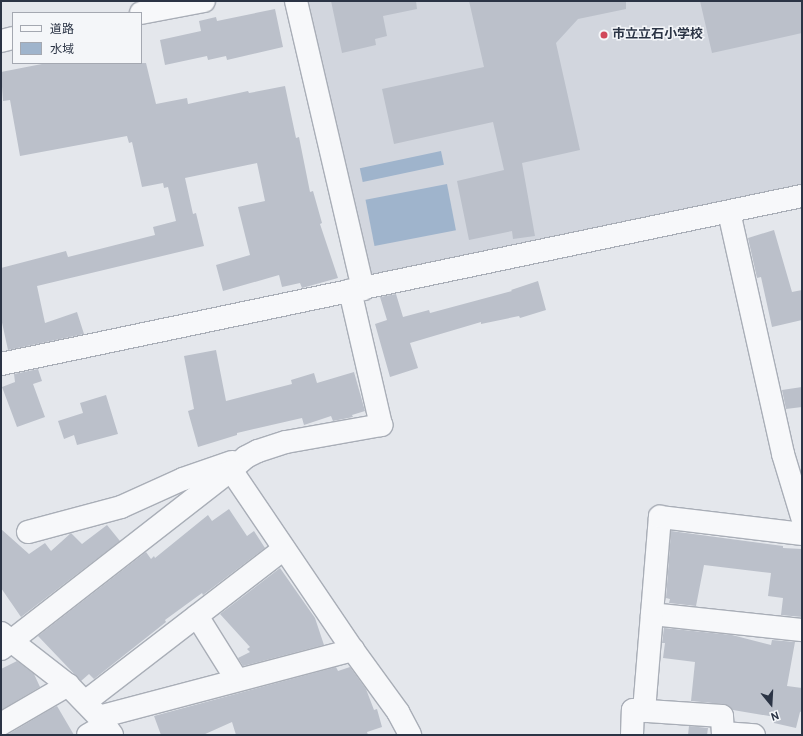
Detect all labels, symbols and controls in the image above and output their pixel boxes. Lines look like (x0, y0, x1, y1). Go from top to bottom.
legend (12, 12, 142, 64)
text: 道路 (50, 22, 74, 38)
place label: 市立立石小学校 (612, 27, 703, 43)
marker: 市立立石小学校 (599, 30, 609, 40)
text: 水域 (50, 42, 74, 58)
north arrow (751, 684, 791, 724)
text: N (769, 708, 781, 723)

